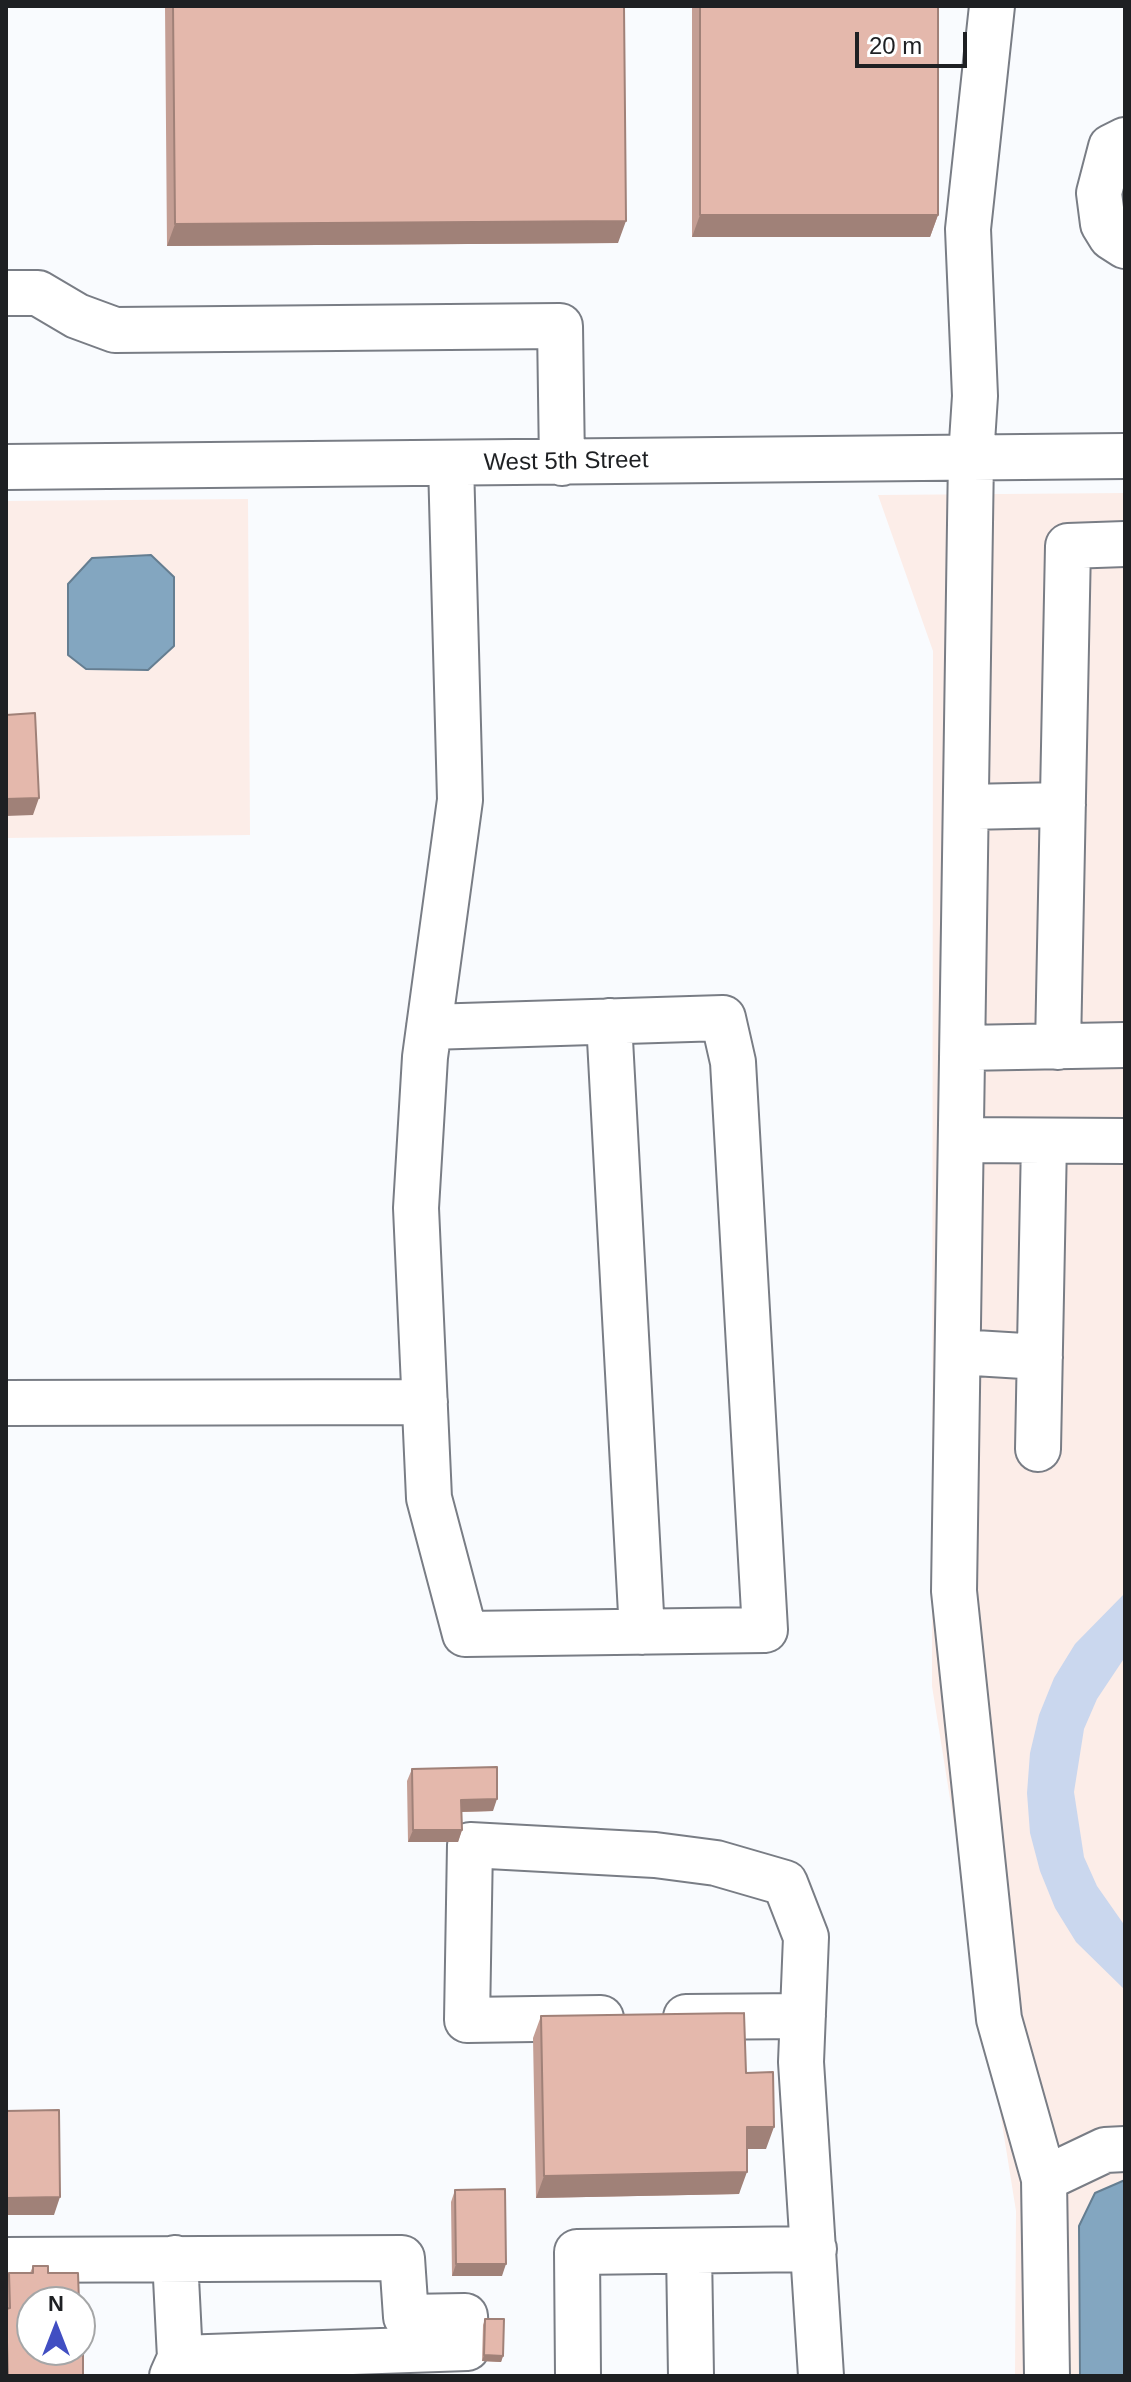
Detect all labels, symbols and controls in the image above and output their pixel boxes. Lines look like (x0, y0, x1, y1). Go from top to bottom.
scale bar (859, 16, 971, 66)
text: 20 m (869, 32, 922, 59)
street label: West 5th Street (483, 446, 649, 478)
north arrow (16, 2286, 96, 2366)
text: N (48, 2291, 64, 2316)

